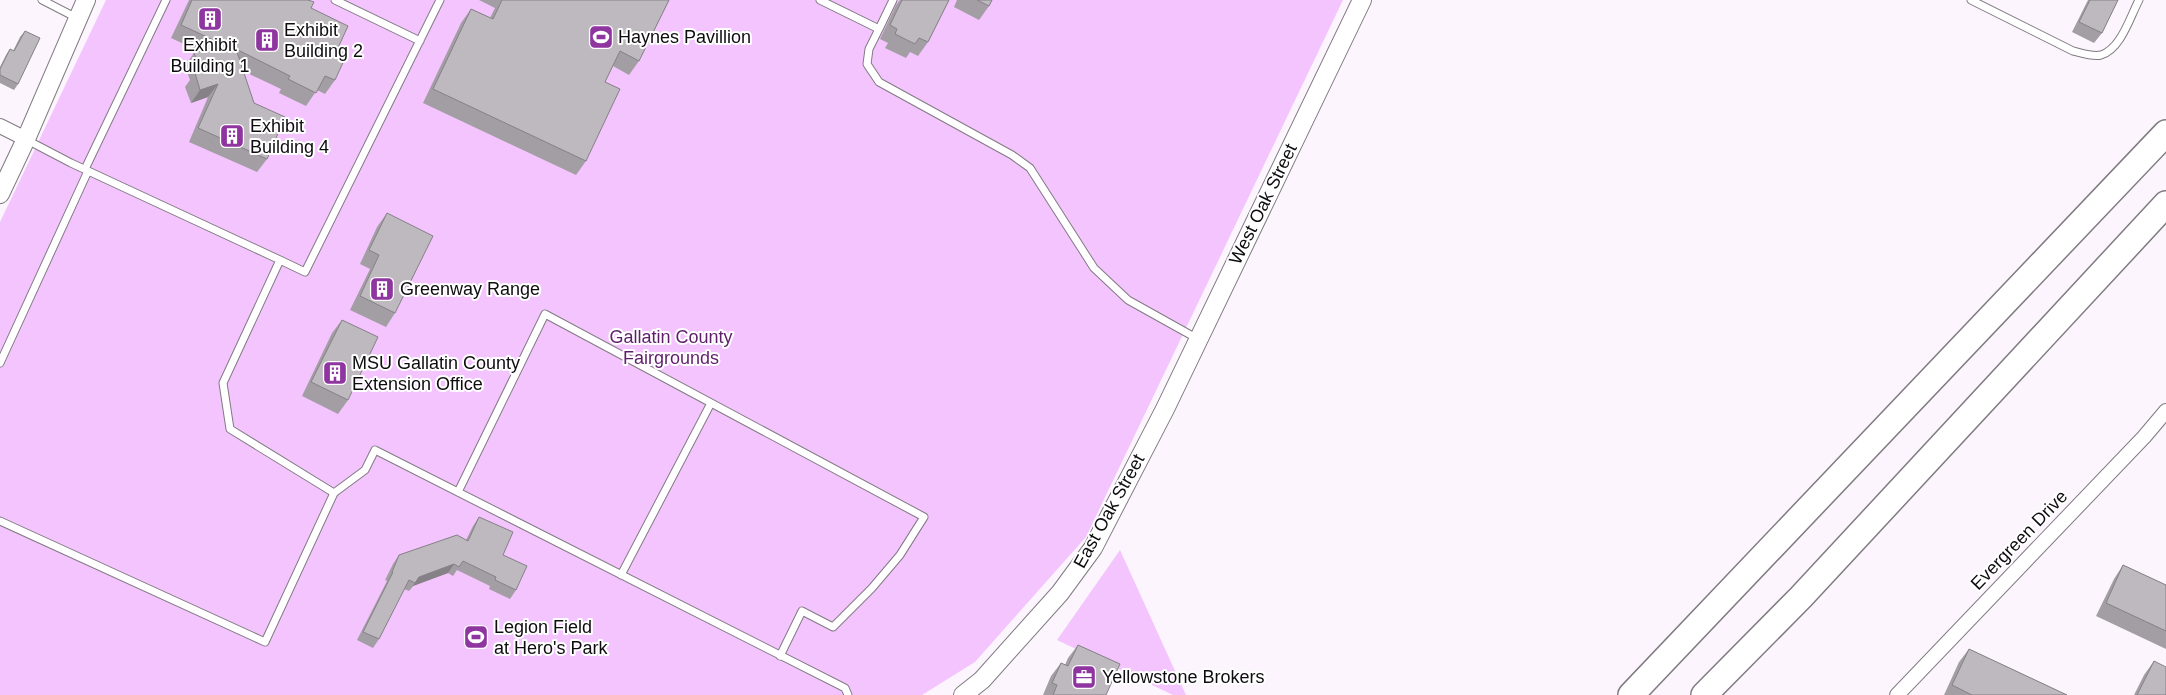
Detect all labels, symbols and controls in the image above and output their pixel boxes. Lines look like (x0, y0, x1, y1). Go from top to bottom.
building icon: Exhibit Building 1 (197, 6, 223, 32)
place label: Exhibit Building 2 (284, 20, 363, 61)
sports icon: Haynes Pavillion (588, 24, 614, 50)
building icon: Exhibit Building 2 (254, 27, 280, 53)
place label: Haynes Pavillion (618, 27, 751, 47)
place label: Exhibit Building 1 (170, 35, 250, 76)
place label: Exhibit Building 4 (250, 116, 329, 157)
building icon: Exhibit Building 4 (219, 123, 245, 149)
street label: West Oak Street (1225, 140, 1301, 268)
building icon: Greenway Range (369, 276, 395, 302)
place label: Greenway Range (400, 279, 540, 299)
park label: Gallatin County Fairgrounds (609, 327, 733, 368)
place label: MSU Gallatin County Extension Office (352, 353, 520, 394)
building icon: MSU Gallatin County Extension Office (322, 360, 348, 386)
street label: East Oak Street (1069, 451, 1149, 571)
street label: Evergreen Drive (1967, 486, 2071, 594)
place label: Legion Field at Hero's Park (494, 617, 608, 658)
sports icon: Legion Field at Hero's Park (463, 624, 489, 650)
office icon: Yellowstone Brokers (1071, 664, 1097, 690)
place label: Yellowstone Brokers (1102, 667, 1264, 687)

